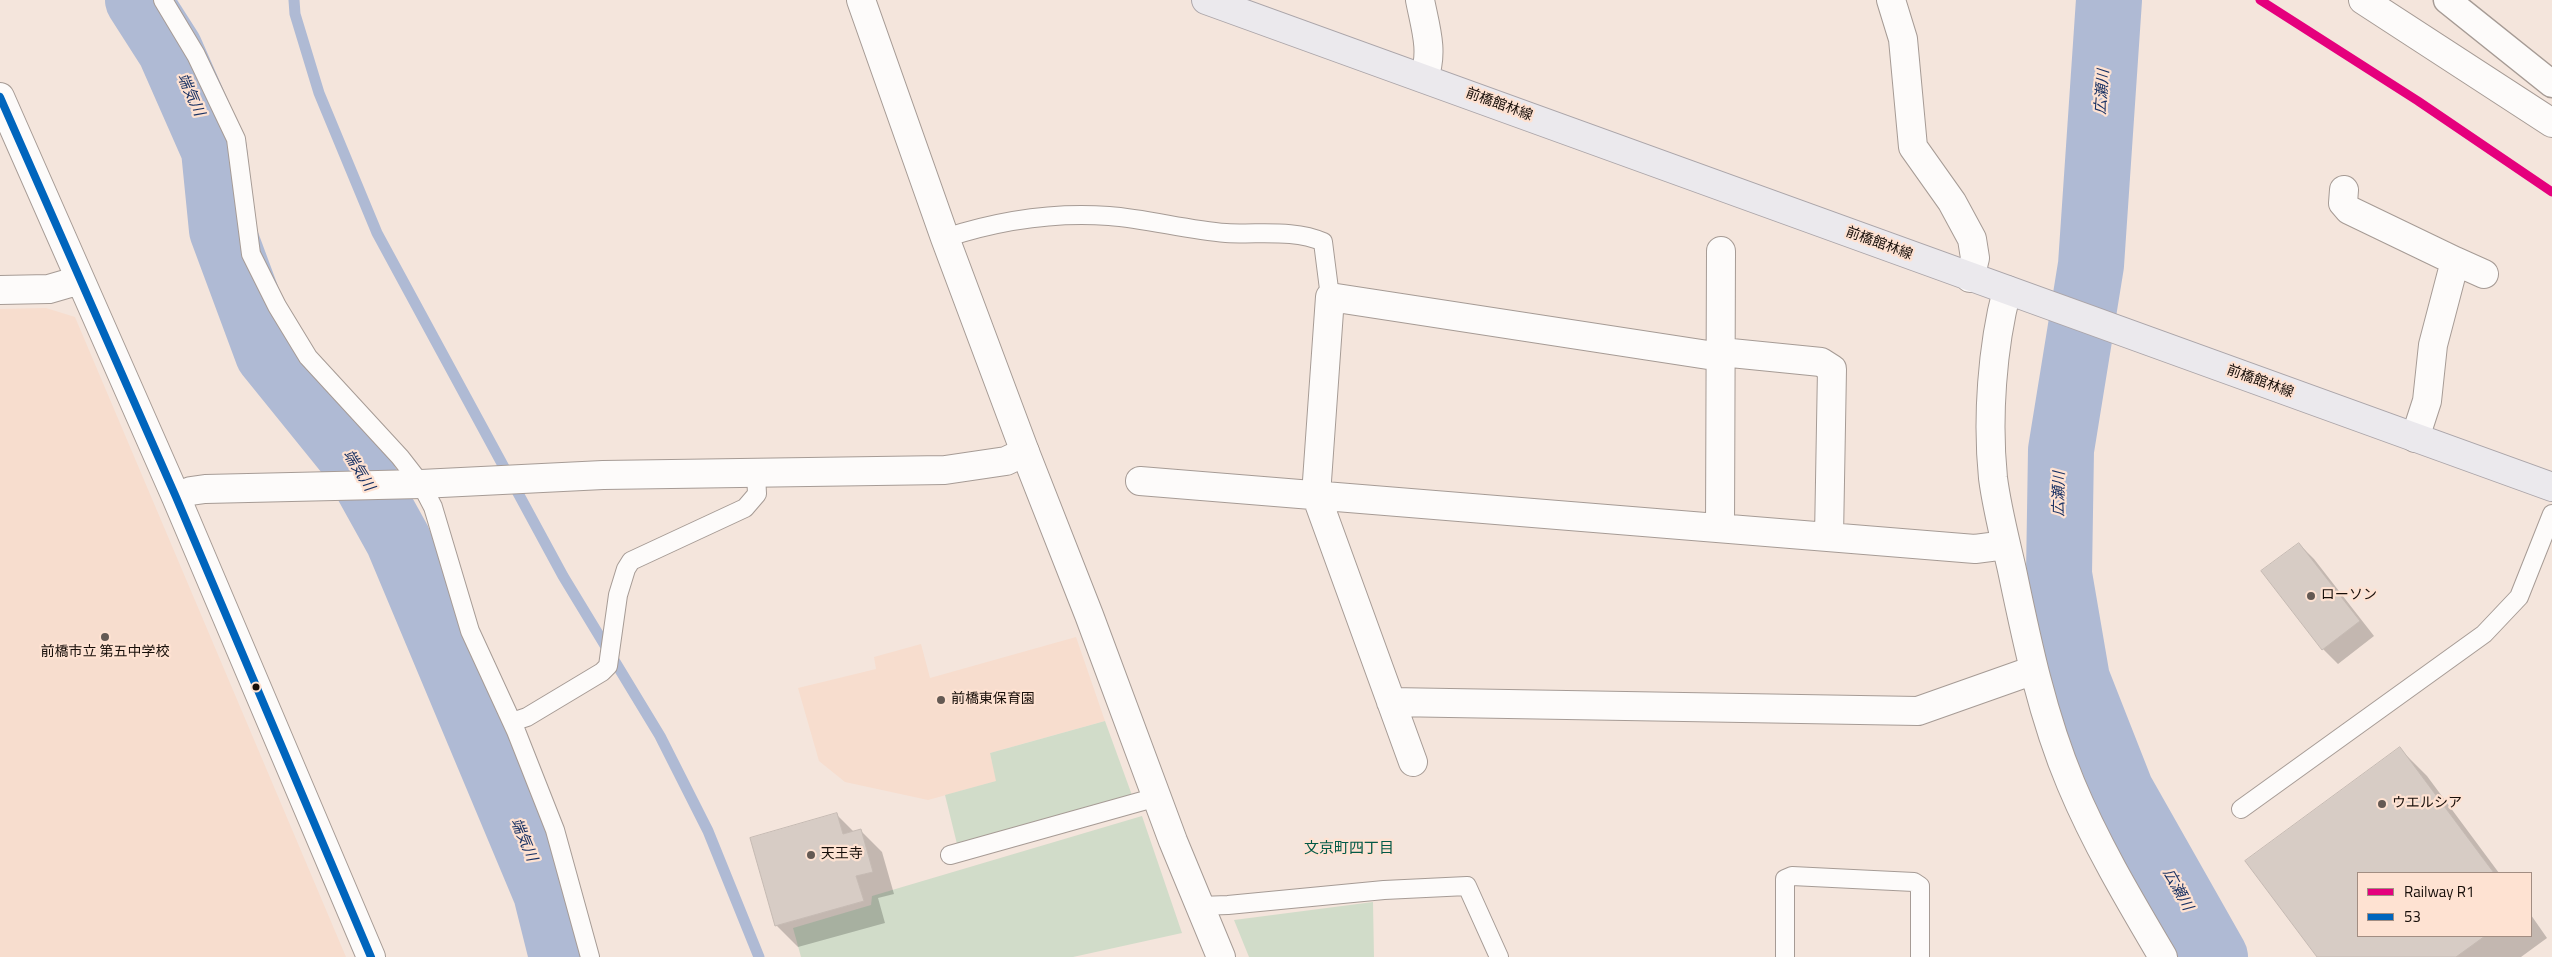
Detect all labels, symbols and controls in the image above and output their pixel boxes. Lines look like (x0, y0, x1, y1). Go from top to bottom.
water label: 広瀬川 (2092, 69, 2114, 115)
water label: 端気川 (173, 71, 207, 119)
street label: 前橋館林線 (1463, 85, 1535, 125)
street label: 前橋館林線 (1843, 224, 1915, 264)
street label: 前橋館林線 (2224, 362, 2296, 402)
water label: 端気川 (338, 447, 378, 495)
water label: 広瀬川 (2051, 471, 2069, 517)
place label: ローソン (2321, 588, 2377, 604)
marker: ローソン (2305, 590, 2317, 602)
marker: 前橋市立 第五中学校 (99, 631, 111, 643)
place label: 前橋市立 第五中学校 (40, 645, 170, 661)
unlabelled marker (251, 682, 261, 692)
place label: 前橋東保育園 (951, 692, 1035, 708)
marker: 前橋東保育園 (935, 694, 947, 706)
place label: ウエルシア (2392, 796, 2462, 812)
marker: ウエルシア (2376, 798, 2388, 810)
water label: 端気川 (506, 816, 540, 864)
district label: 文京町四丁目 (1304, 840, 1394, 858)
place label: 天王寺 (821, 847, 863, 863)
marker: 天王寺 (805, 849, 817, 861)
water label: 広瀬川 (2158, 866, 2196, 914)
legend (2357, 872, 2532, 937)
text: Railway R1 (2404, 880, 2475, 903)
text: 53 (2404, 905, 2421, 928)

